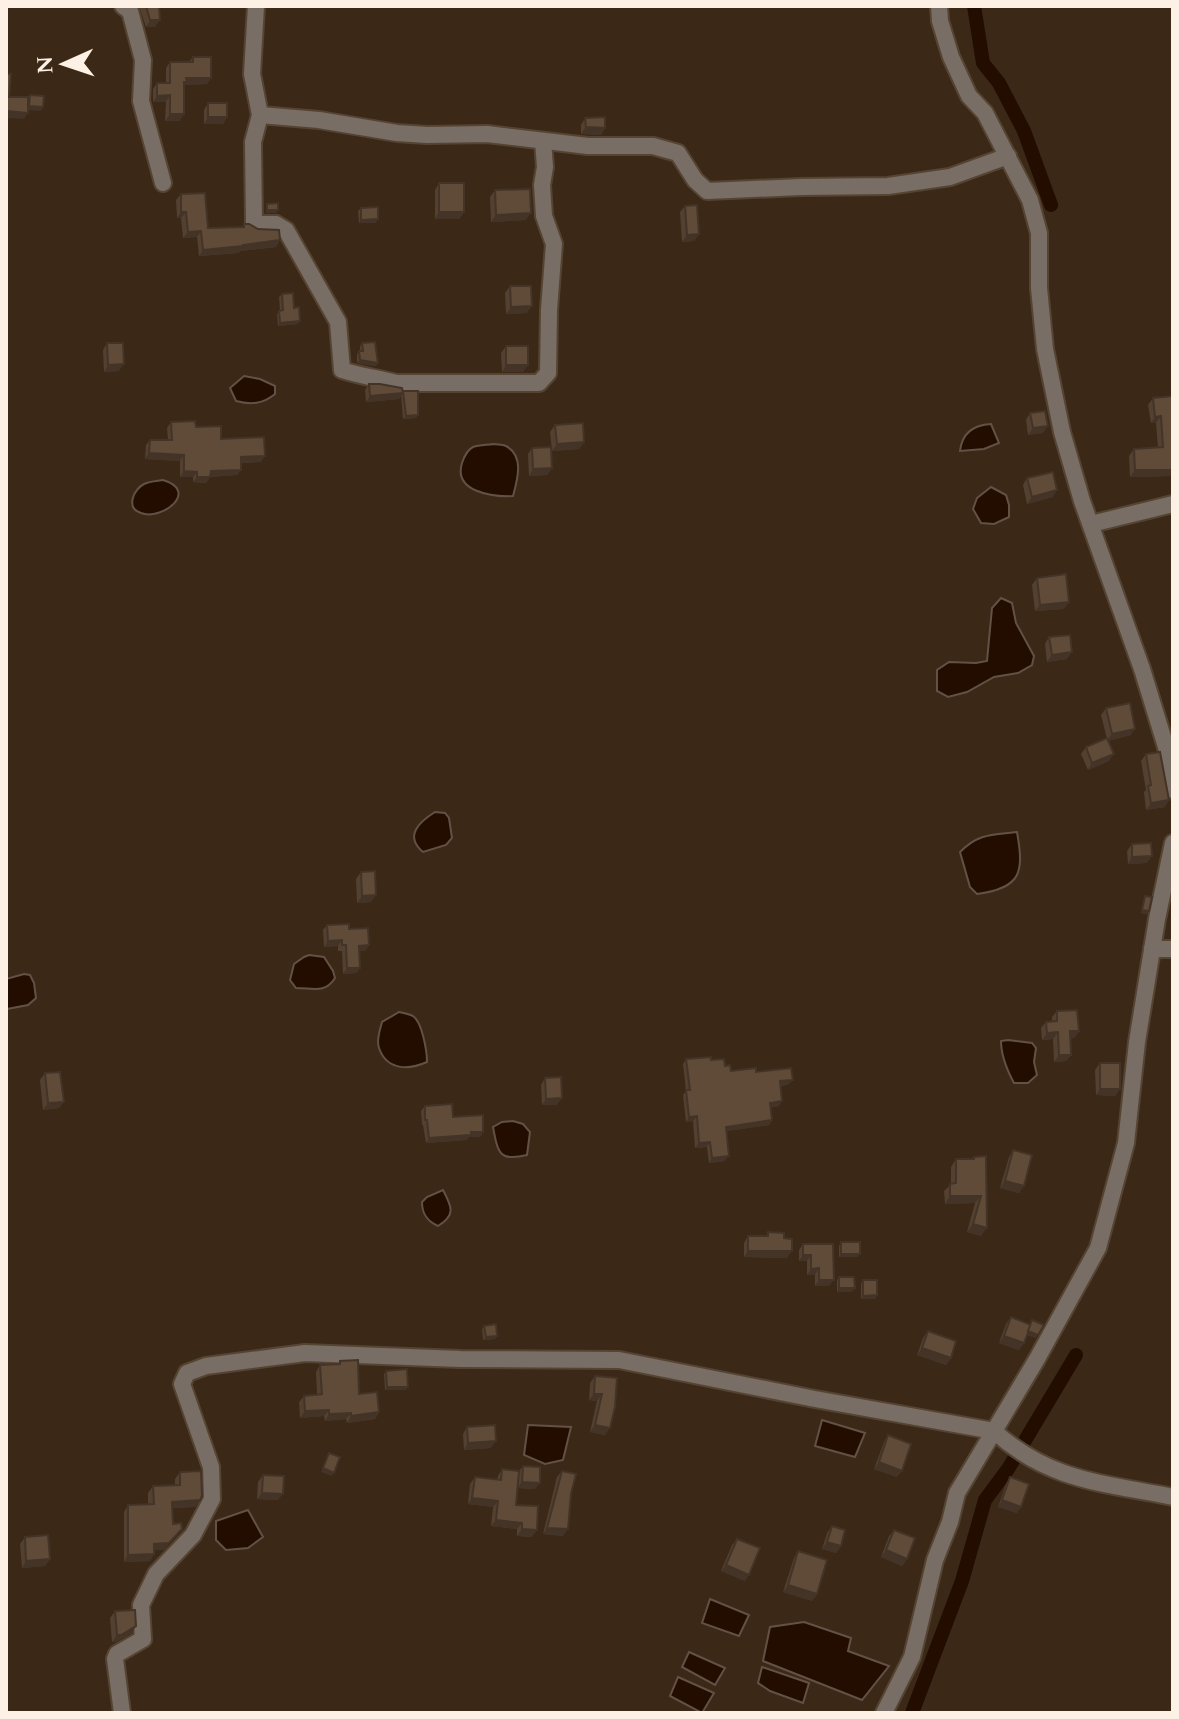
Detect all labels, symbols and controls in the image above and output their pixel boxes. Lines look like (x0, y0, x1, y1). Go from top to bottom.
north arrow (24, 24, 104, 104)
text: N (29, 55, 62, 75)

